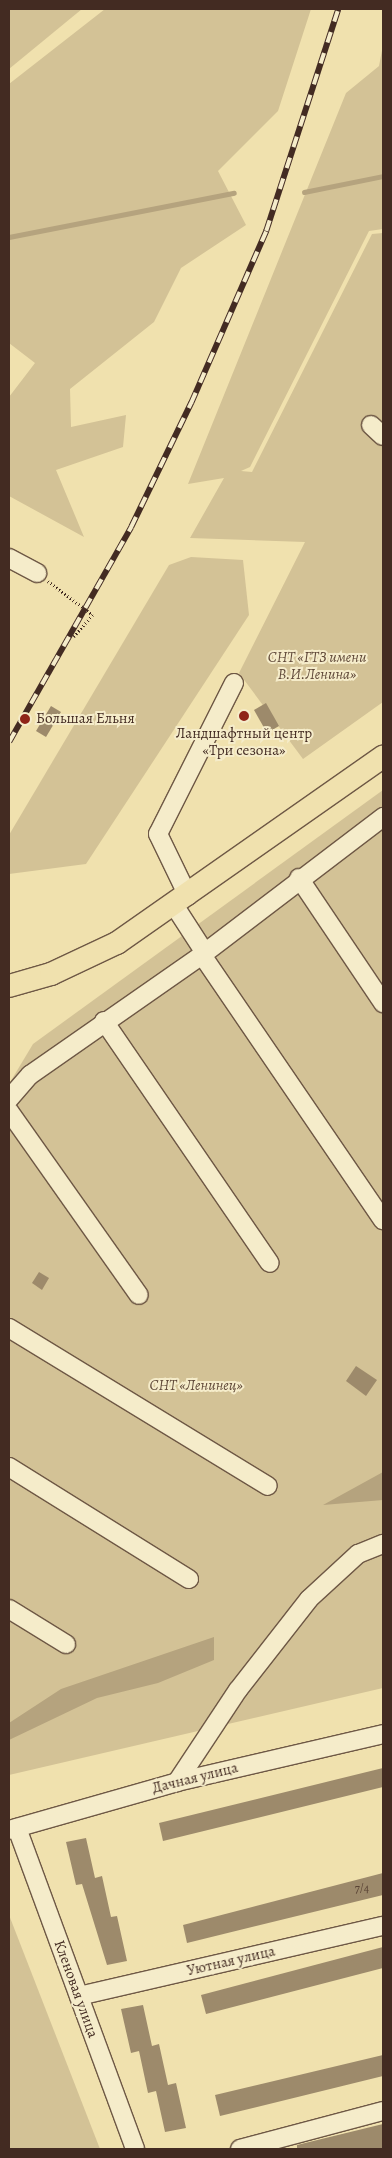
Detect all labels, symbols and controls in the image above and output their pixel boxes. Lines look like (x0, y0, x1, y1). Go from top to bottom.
park label: СНТ «ГТЗ имени В.И.Ленина» (268, 648, 366, 683)
place label: Большая Ельня (36, 710, 135, 728)
marker: Ландшафтный центр «Три сезона» (238, 710, 250, 722)
marker: Большая Ельня (18, 712, 32, 726)
place label: Ландшафтный центр «Три сезона» (176, 724, 312, 759)
park label: СНТ «Ленинец» (149, 1377, 243, 1395)
street label: Дачная улица (150, 1759, 240, 1797)
house number: 7/4 (355, 1882, 369, 1896)
street label: Кленовая улица (50, 1938, 102, 2040)
street label: Уютная улица (185, 1942, 277, 1980)

